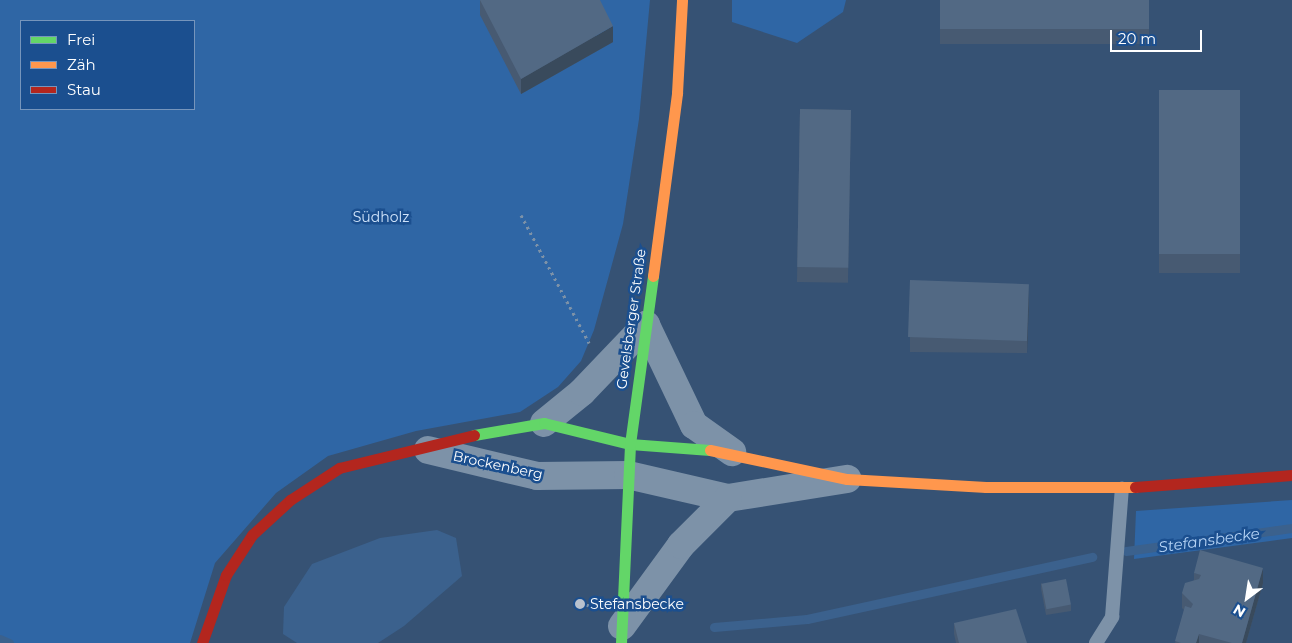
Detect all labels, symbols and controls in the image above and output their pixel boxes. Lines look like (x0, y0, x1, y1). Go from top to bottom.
legend (20, 20, 195, 110)
scale bar (1112, 20, 1204, 52)
text: 20 m (1118, 29, 1156, 48)
text: Frei (67, 30, 95, 49)
text: Zäh (67, 55, 96, 74)
text: Stau (67, 80, 101, 99)
park label: Südholz (353, 209, 409, 225)
street label: Gevelsberger Straße (613, 248, 649, 390)
street label: Brockenberg (451, 447, 545, 483)
water label: Stefansbecke (1157, 524, 1261, 556)
north arrow (1222, 573, 1272, 623)
place label: Stefansbecke (590, 596, 684, 612)
marker: Stefansbecke (574, 598, 586, 610)
text: N (1230, 600, 1249, 621)

